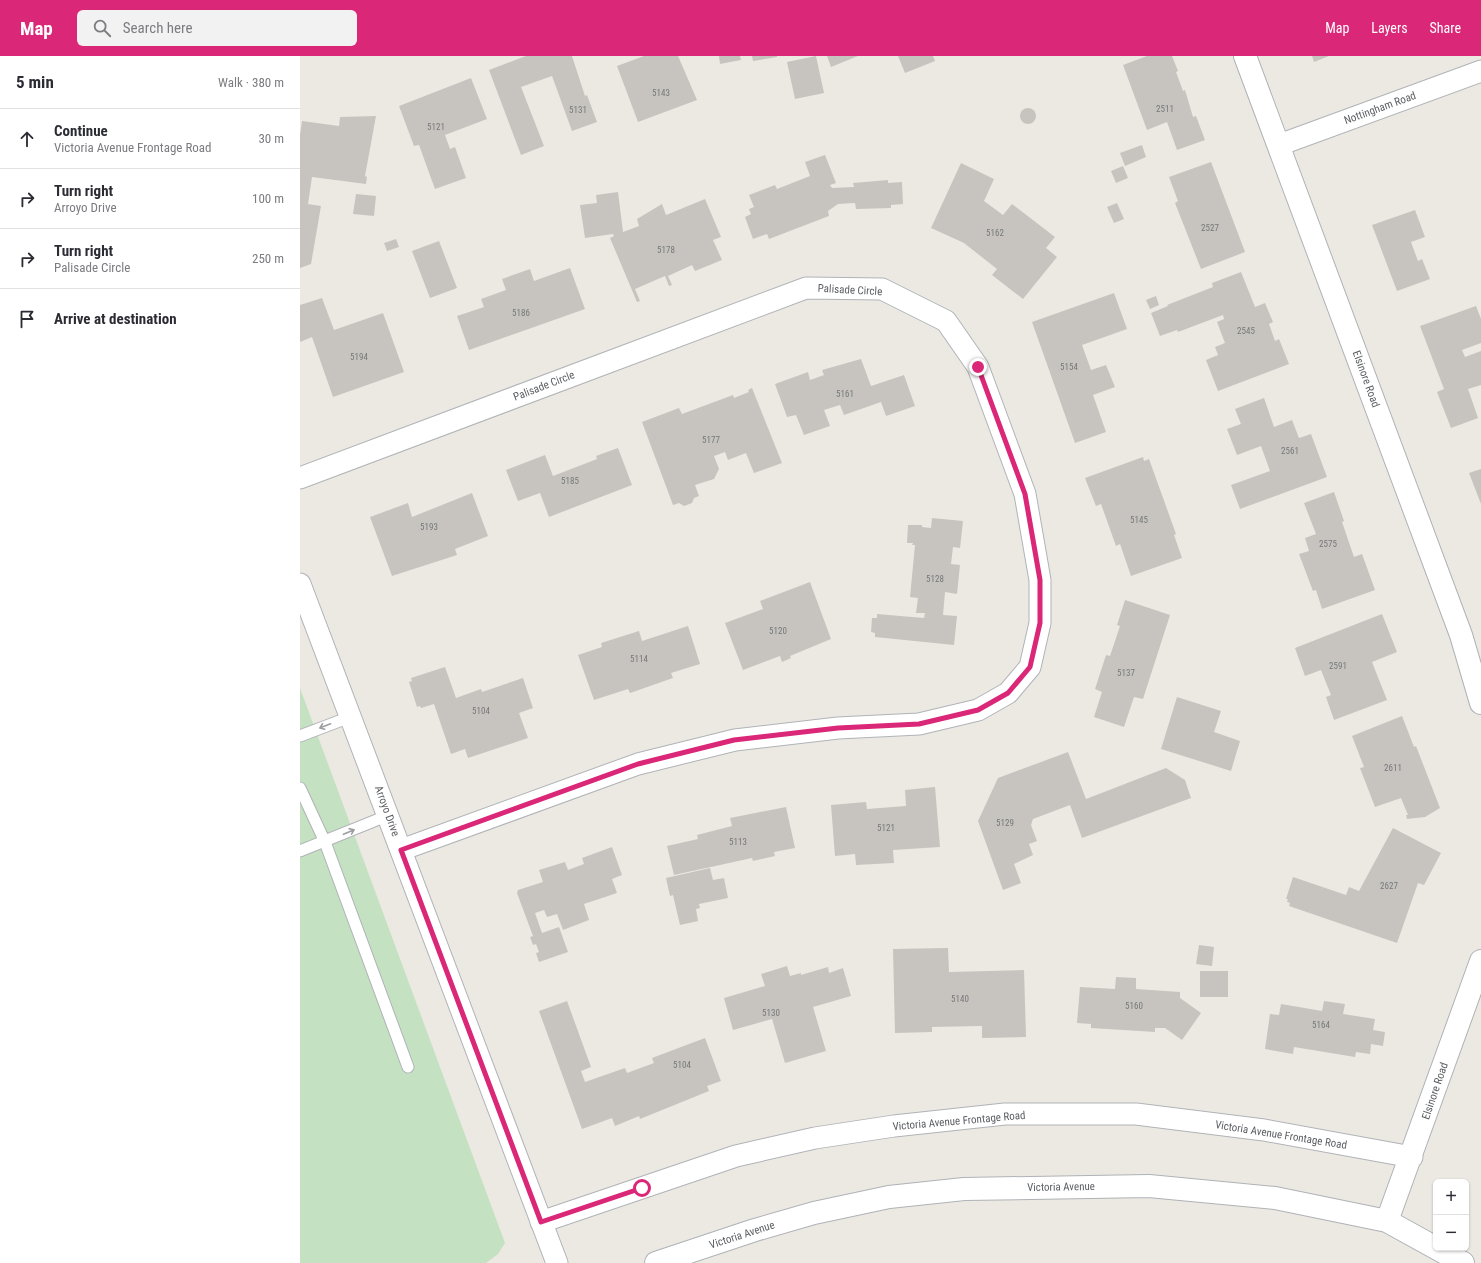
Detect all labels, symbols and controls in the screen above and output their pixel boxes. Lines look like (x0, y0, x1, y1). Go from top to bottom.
search box (77, 10, 357, 46)
text: Map (20, 17, 53, 40)
icon: search (91, 17, 113, 39)
text: Search here (123, 19, 193, 37)
text: Map (1325, 20, 1349, 36)
text: Layers (1371, 20, 1408, 36)
text: Share (1430, 20, 1461, 36)
text: 5 min (16, 72, 54, 92)
text: Walk · 380 m (218, 75, 284, 90)
house number: 5143 (652, 88, 670, 98)
street label: Nottingham Road (1342, 89, 1418, 127)
house number: 2511 (1156, 104, 1174, 114)
house number: 5131 (569, 105, 587, 115)
text: Continue (54, 122, 108, 140)
house number: 5121 (427, 122, 445, 132)
icon: ahead (16, 128, 38, 150)
text: 30 m (258, 131, 284, 146)
text: Victoria Avenue Frontage Road (54, 140, 212, 155)
text: Turn right (54, 182, 113, 200)
icon: right (16, 188, 38, 210)
text: 100 m (252, 191, 284, 206)
text: Arroyo Drive (54, 200, 117, 215)
house number: 2527 (1201, 223, 1219, 233)
house number: 5162 (986, 228, 1004, 238)
text: Turn right (54, 242, 113, 260)
house number: 5178 (657, 245, 675, 255)
icon: right (16, 248, 38, 270)
text: 250 m (252, 251, 284, 266)
text: Palisade Circle (54, 260, 130, 275)
street label: Palisade Circle (817, 282, 883, 298)
icon: arrive (16, 308, 38, 330)
house number: 5186 (512, 308, 530, 318)
text: Arrive at destination (54, 310, 177, 328)
house number: 2545 (1237, 326, 1255, 336)
street label: Elsinore Road (1350, 349, 1382, 409)
house number: 5194 (350, 352, 368, 362)
route end (969, 358, 987, 376)
house number: 5154 (1060, 362, 1078, 372)
street label: Palisade Circle (512, 368, 576, 404)
house number: 5161 (836, 389, 854, 399)
house number: 5177 (702, 435, 720, 445)
house number: 2561 (1281, 446, 1299, 456)
house number: 5185 (561, 476, 579, 486)
house number: 5145 (1130, 515, 1148, 525)
house number: 5193 (420, 522, 438, 532)
house number: 2575 (1319, 539, 1337, 549)
house number: 5128 (926, 574, 944, 584)
house number: 5120 (769, 626, 787, 636)
house number: 5114 (630, 654, 648, 664)
house number: 2591 (1329, 661, 1347, 671)
house number: 5137 (1117, 668, 1135, 678)
house number: 5104 (472, 706, 490, 716)
one-way arrow (320, 723, 332, 731)
house number: 2611 (1384, 763, 1402, 773)
street label: Arroyo Drive (372, 784, 402, 838)
house number: 5129 (996, 818, 1014, 828)
house number: 5121 (877, 823, 895, 833)
one-way arrow (343, 827, 355, 835)
house number: 5113 (729, 837, 747, 847)
house number: 2627 (1380, 881, 1398, 891)
house number: 5140 (951, 994, 969, 1004)
house number: 5160 (1125, 1001, 1143, 1011)
house number: 5130 (762, 1008, 780, 1018)
house number: 5164 (1312, 1020, 1330, 1030)
house number: 5104 (673, 1060, 691, 1070)
street label: Elsinore Road (1419, 1061, 1451, 1121)
street label: Victoria Avenue Frontage Road (892, 1109, 1026, 1133)
street label: Victoria Avenue Frontage Road (1214, 1118, 1348, 1152)
route start (633, 1179, 651, 1197)
map controls (1433, 1179, 1469, 1251)
button: + (1433, 1179, 1469, 1215)
street label: Victoria Avenue (1027, 1180, 1095, 1194)
button: − (1433, 1215, 1469, 1251)
street label: Victoria Avenue (708, 1218, 776, 1252)

